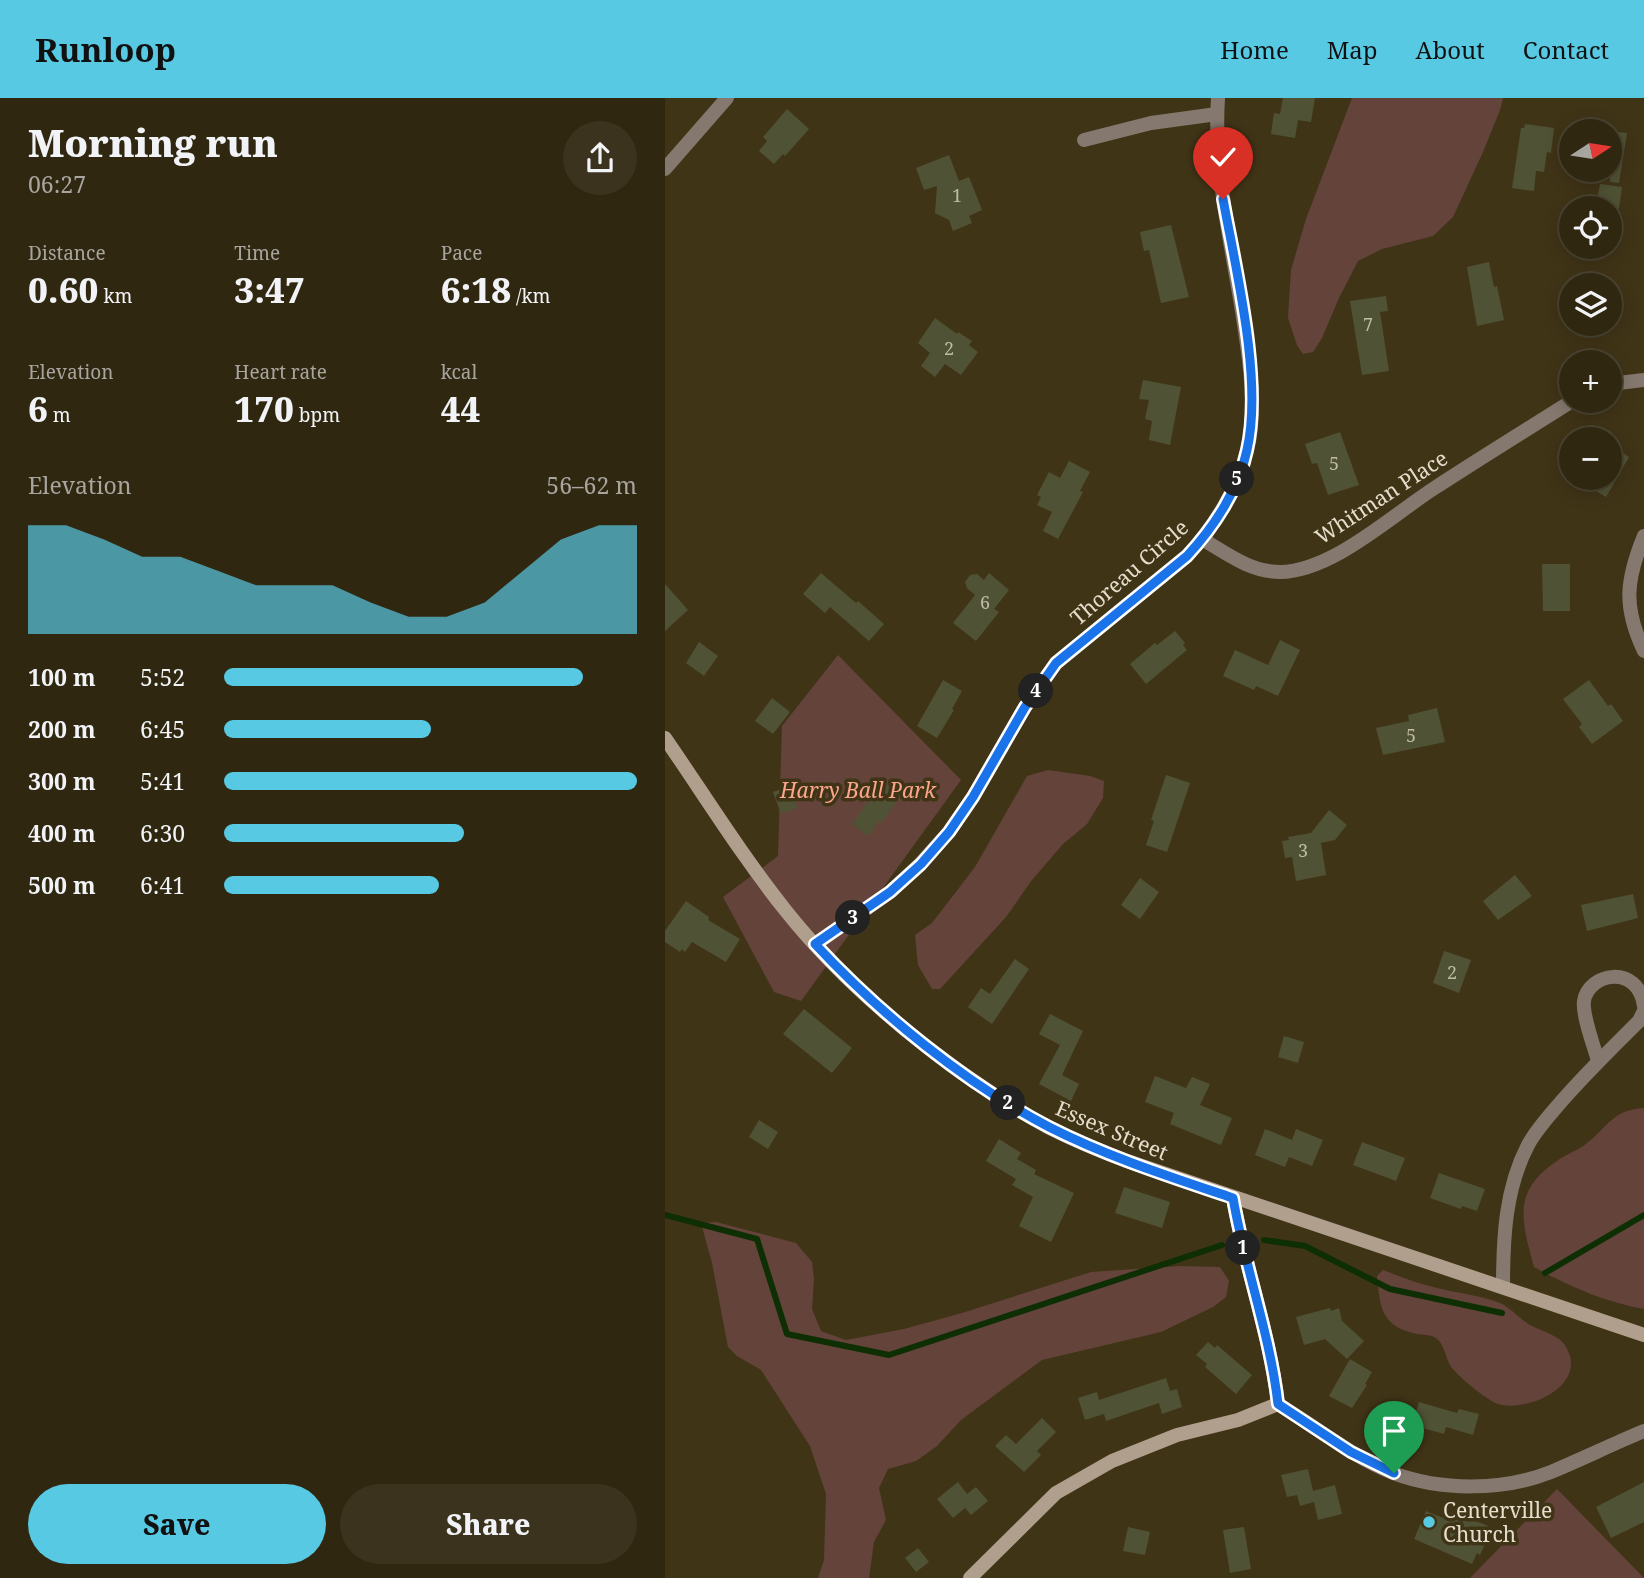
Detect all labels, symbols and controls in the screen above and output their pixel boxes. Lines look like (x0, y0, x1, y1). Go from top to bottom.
text: Runloop (35, 27, 176, 72)
text: Home (1220, 33, 1289, 66)
text: Map (1327, 33, 1378, 66)
text: About (1416, 33, 1485, 66)
text: Contact (1523, 33, 1609, 66)
text: Morning run (28, 116, 278, 168)
north arrow (1559, 119, 1622, 182)
map controls (1559, 119, 1622, 490)
button: share (563, 121, 637, 195)
pin (1193, 127, 1253, 199)
icon: check (1204, 138, 1242, 176)
text: 06:27 (28, 168, 86, 200)
house number: 1 (952, 183, 962, 207)
button: locate (1559, 196, 1622, 259)
text: Distance (28, 240, 106, 266)
text: Time (234, 240, 280, 266)
text: Pace (441, 240, 482, 266)
text: 0.60 (28, 266, 98, 313)
text: 3:47 (234, 266, 305, 313)
text: 6:18 (441, 266, 511, 313)
button: layers (1559, 273, 1622, 336)
text: km (98, 283, 132, 309)
text: /km (511, 283, 551, 309)
house number: 7 (1363, 312, 1373, 336)
house number: 2 (944, 336, 954, 360)
button: + (1559, 350, 1622, 413)
text: Elevation (28, 359, 114, 385)
text: Heart rate (234, 359, 327, 385)
text: kcal (441, 359, 477, 385)
text: 6 (28, 385, 48, 432)
text: 170 (234, 385, 294, 432)
text: 44 (441, 385, 480, 432)
text: m (48, 402, 71, 428)
text: bpm (294, 402, 340, 428)
button: − (1559, 427, 1622, 490)
street label: Whitman Place (1309, 444, 1453, 550)
house number: 5 (1329, 451, 1339, 475)
pin: 5 (1219, 462, 1255, 496)
text: 5 (1231, 465, 1242, 491)
text: Elevation (28, 469, 132, 501)
text: 56–62 m (546, 469, 637, 501)
street label: Thoreau Circle (1064, 513, 1194, 631)
house number: 6 (980, 590, 990, 614)
text: 100 m (28, 661, 96, 693)
text: 5:52 (140, 661, 185, 693)
pin: 4 (1019, 674, 1053, 708)
text: 4 (1030, 677, 1041, 703)
text: 200 m (28, 713, 96, 745)
text: 6:45 (140, 713, 185, 745)
house number: 5 (1406, 723, 1416, 747)
text: 300 m (28, 765, 96, 797)
text: 5:41 (140, 765, 185, 797)
park label: Harry Ball Park (779, 776, 937, 804)
text: 400 m (28, 817, 96, 849)
text: 6:30 (140, 817, 185, 849)
house number: 3 (1298, 838, 1308, 862)
text: 500 m (28, 869, 96, 901)
text: 6:41 (140, 869, 185, 901)
pin: 3 (835, 900, 871, 936)
text: 3 (847, 904, 858, 930)
house number: 2 (1447, 960, 1457, 984)
pin: 2 (991, 1086, 1025, 1121)
text: 2 (1002, 1089, 1013, 1115)
street label: Essex Street (1052, 1094, 1172, 1166)
pin: 1 (1225, 1230, 1261, 1266)
text: 1 (1237, 1234, 1248, 1260)
pin (1364, 1401, 1424, 1473)
icon: arrive (1375, 1412, 1413, 1450)
button: Save (28, 1484, 326, 1564)
button: Share (340, 1484, 637, 1564)
place label: Centerville Church (1443, 1496, 1552, 1548)
marker: Centerville Church (1421, 1514, 1437, 1530)

